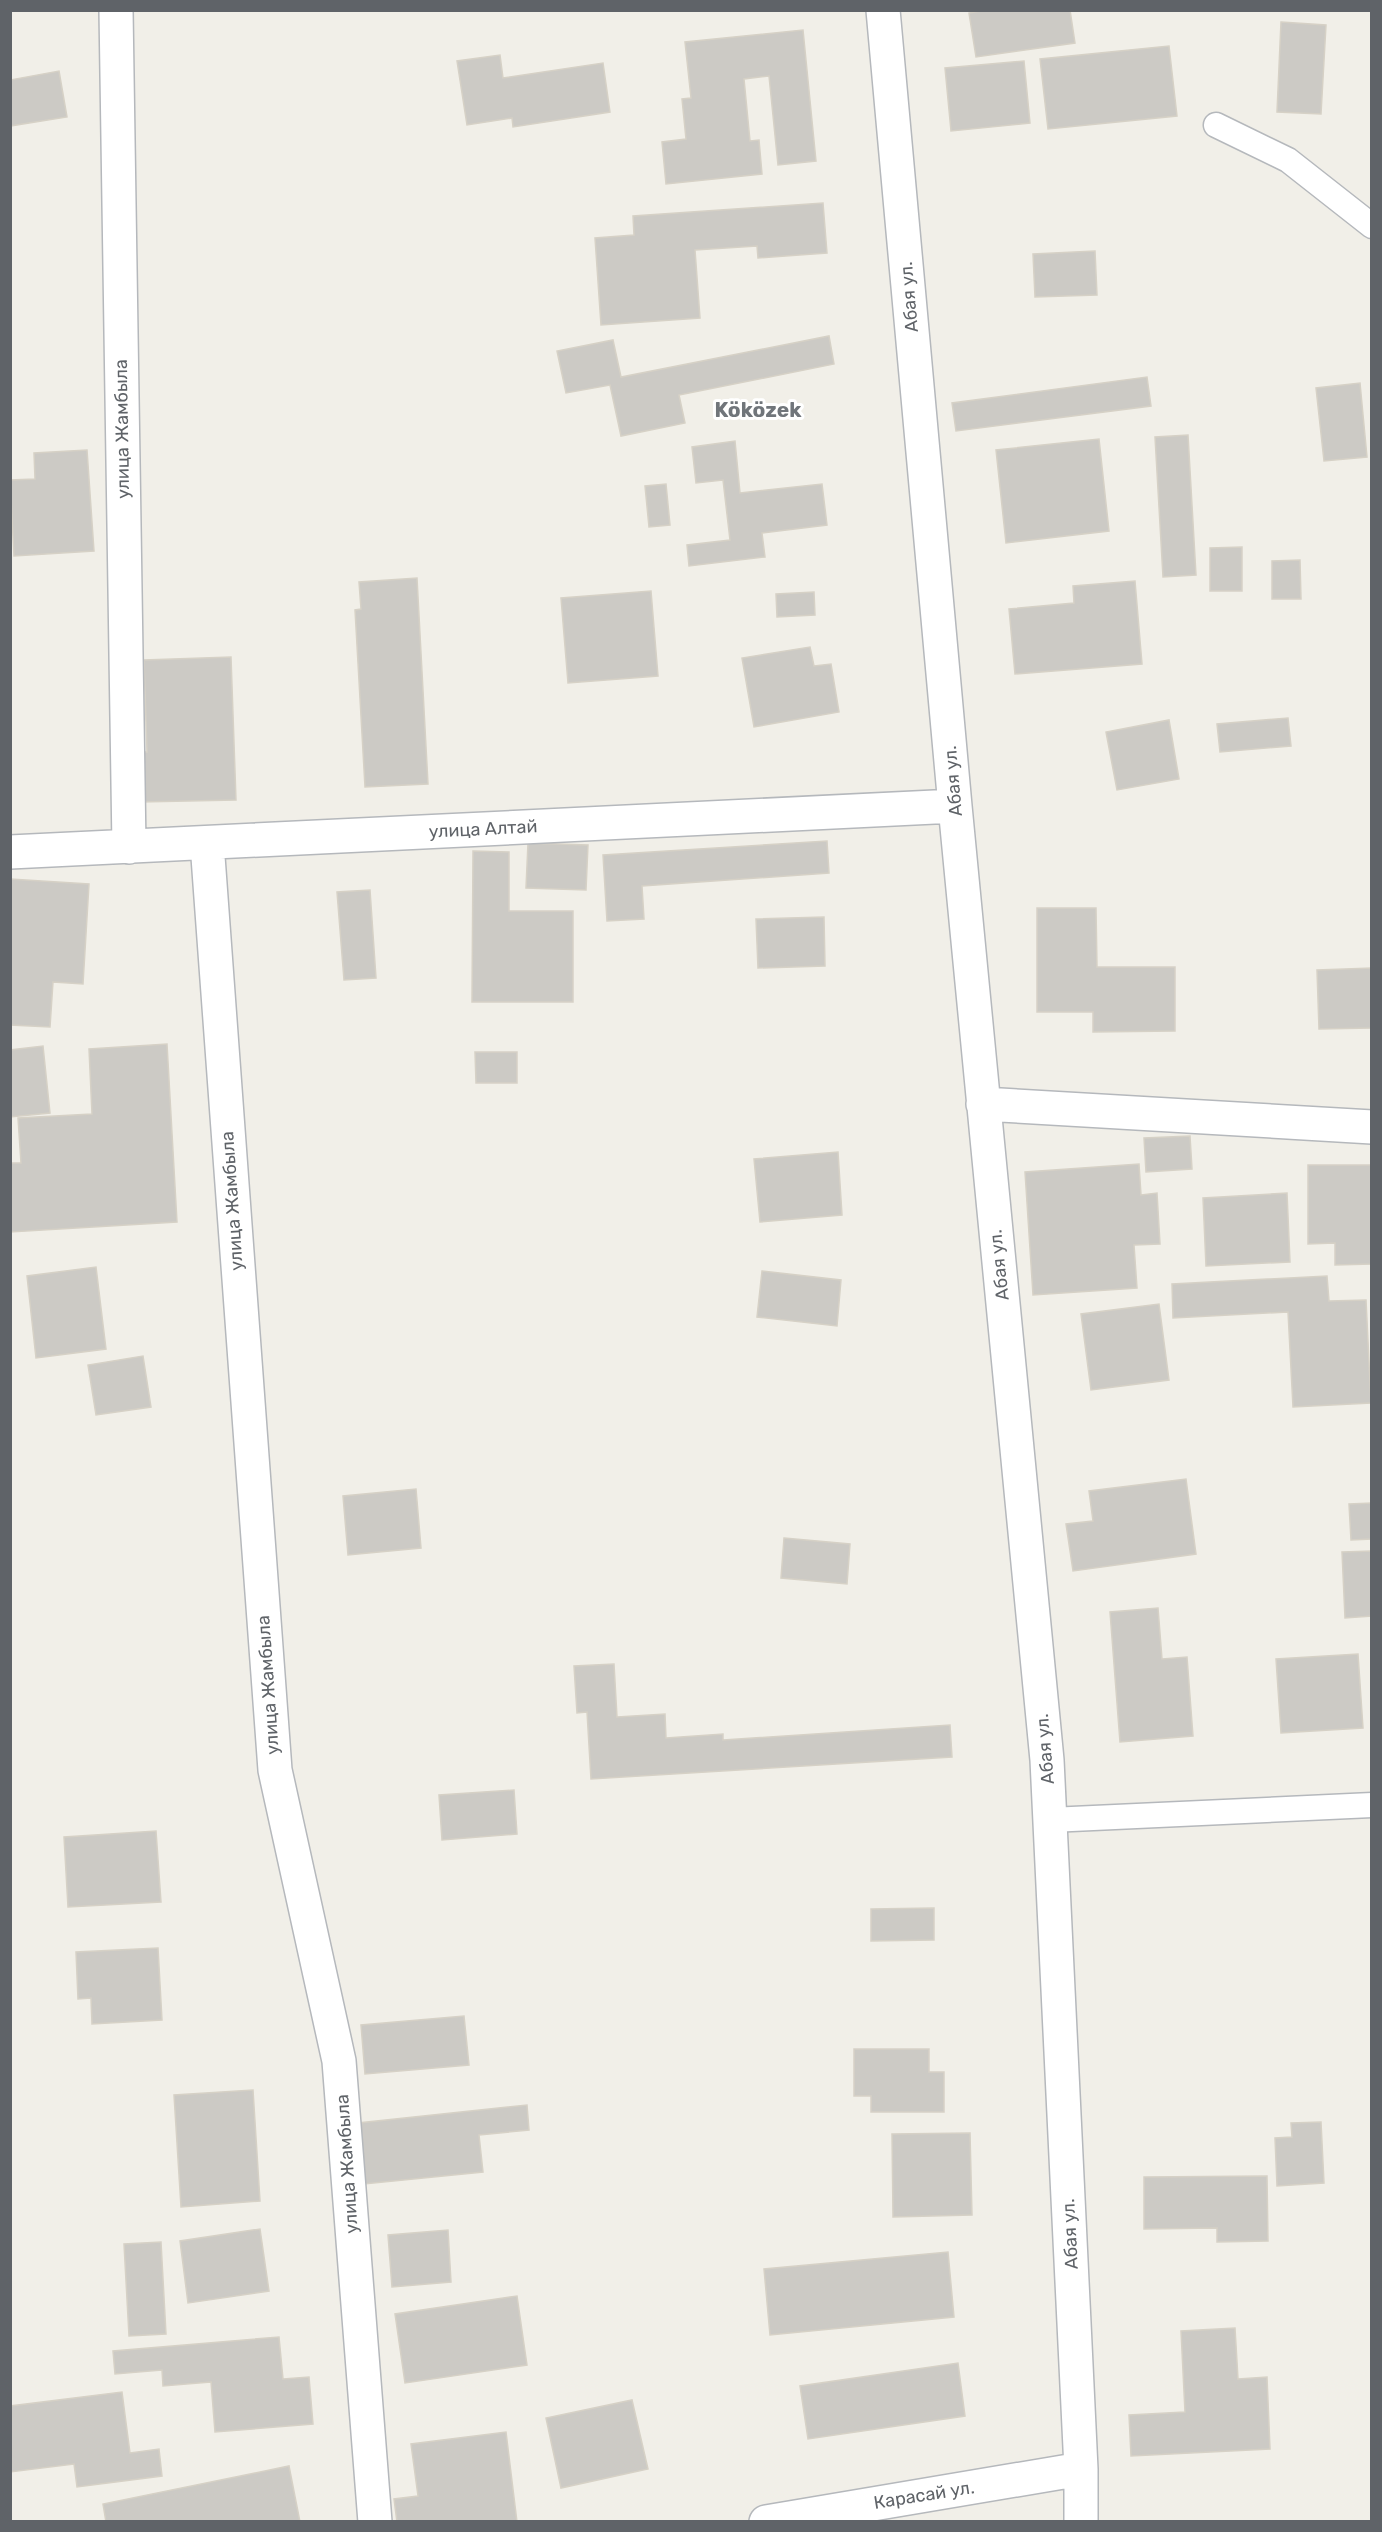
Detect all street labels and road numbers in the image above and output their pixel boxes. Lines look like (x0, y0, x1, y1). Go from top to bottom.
street label: Абая ул. (895, 261, 923, 333)
street label: улица Жамбыла (110, 359, 134, 499)
street label: Абая ул. (939, 745, 967, 817)
street label: улица Алтай (428, 815, 538, 843)
street label: улица Жамбыла (216, 1130, 248, 1272)
street label: Абая ул. (984, 1229, 1014, 1301)
street label: улица Жамбыла (252, 1614, 284, 1756)
street label: Абая ул. (1031, 1713, 1059, 1785)
street label: улица Жамбыла (331, 2093, 363, 2235)
street label: Абая ул. (1057, 2198, 1083, 2270)
street label: Карасай ул. (872, 2476, 976, 2514)

